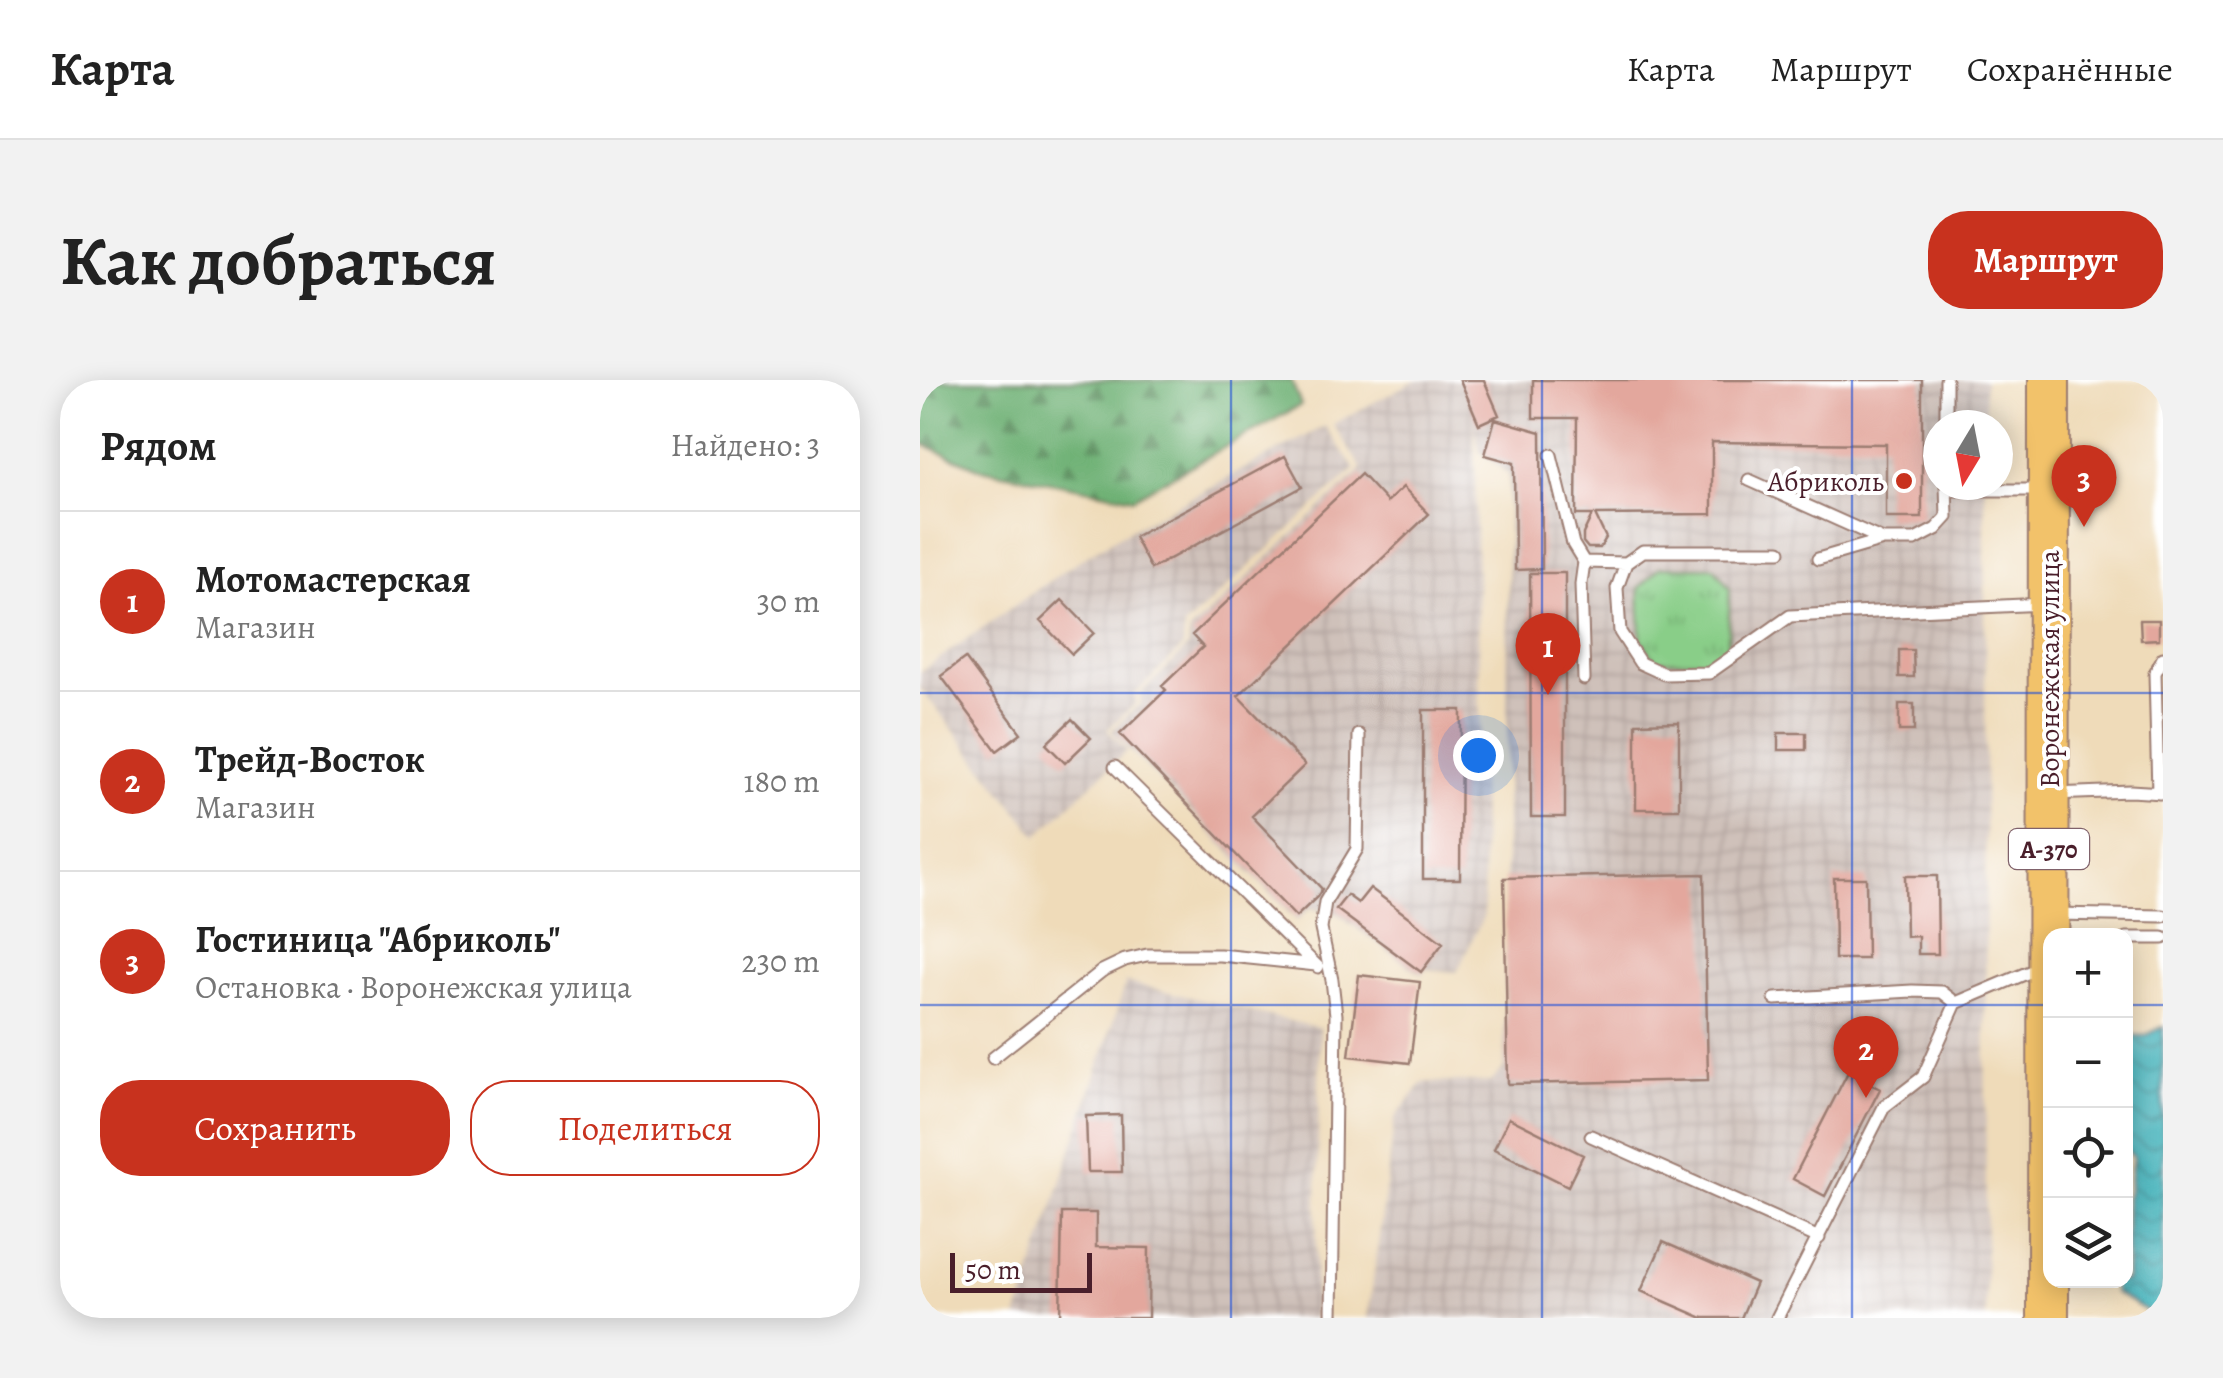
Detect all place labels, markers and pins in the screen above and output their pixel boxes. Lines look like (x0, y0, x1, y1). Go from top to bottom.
pin: 3 (2052, 444, 2116, 527)
place label: Абриколь (1767, 463, 1884, 501)
marker: Абриколь (1893, 470, 1915, 492)
pin: 1 (1516, 612, 1580, 695)
pin: 2 (1834, 1016, 1898, 1098)

